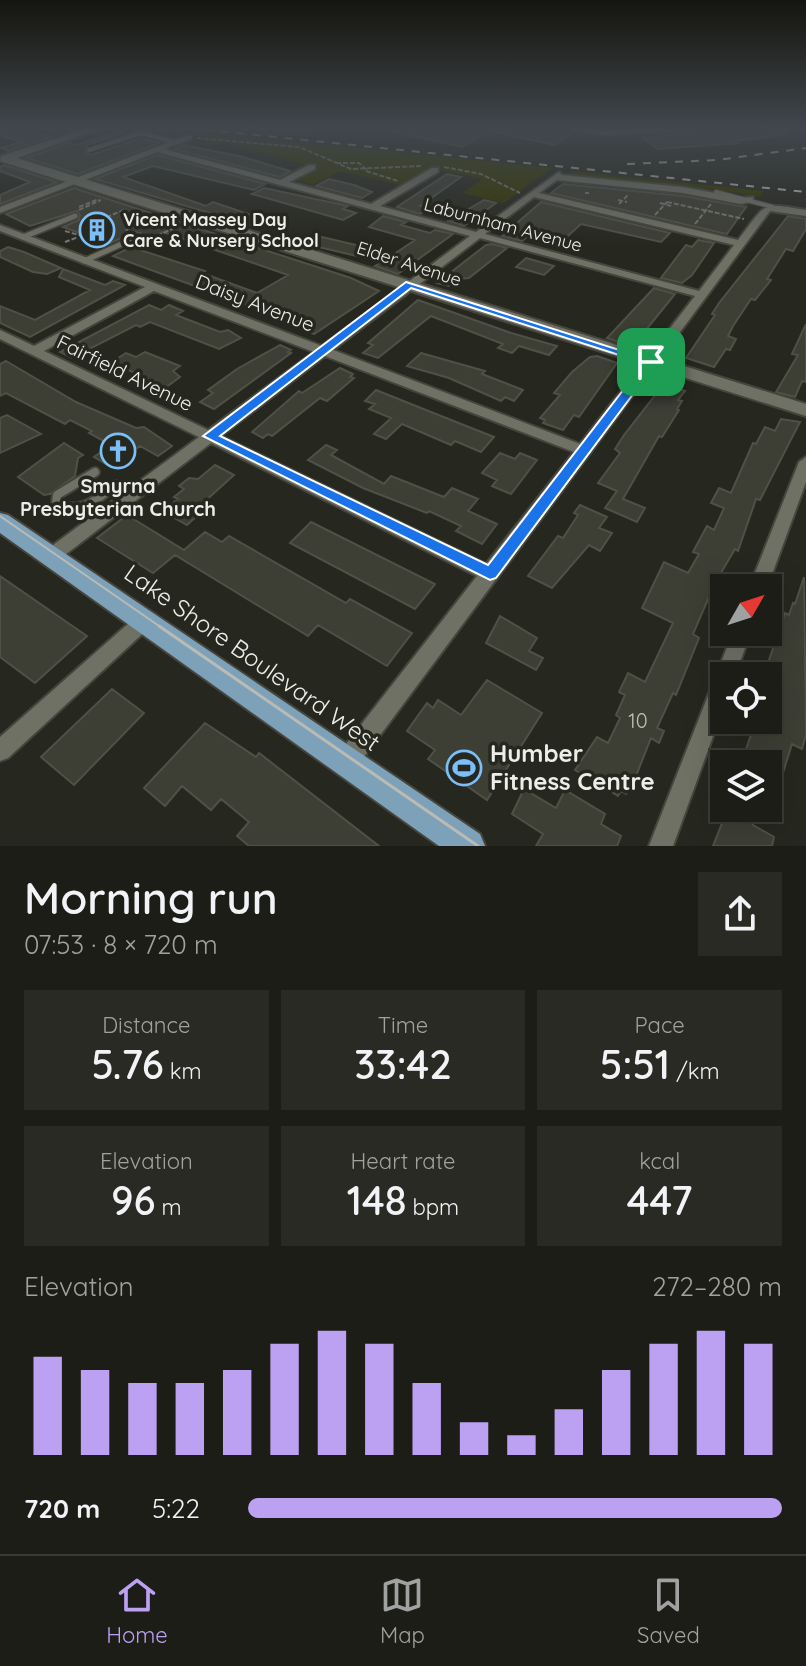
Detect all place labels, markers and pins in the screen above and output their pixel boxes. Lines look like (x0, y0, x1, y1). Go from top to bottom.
place label: Vicent Massey Day Care & Nursery School (123, 208, 319, 252)
building icon: Vicent Massey Day Care & Nursery School (78, 211, 116, 249)
pin (617, 328, 685, 396)
church icon: Smyrna Presbyterian Church (99, 432, 137, 470)
place label: Smyrna Presbyterian Church (20, 473, 216, 521)
place label: Humber Fitness Centre (490, 738, 655, 796)
sports icon: Humber Fitness Centre (445, 749, 483, 787)

